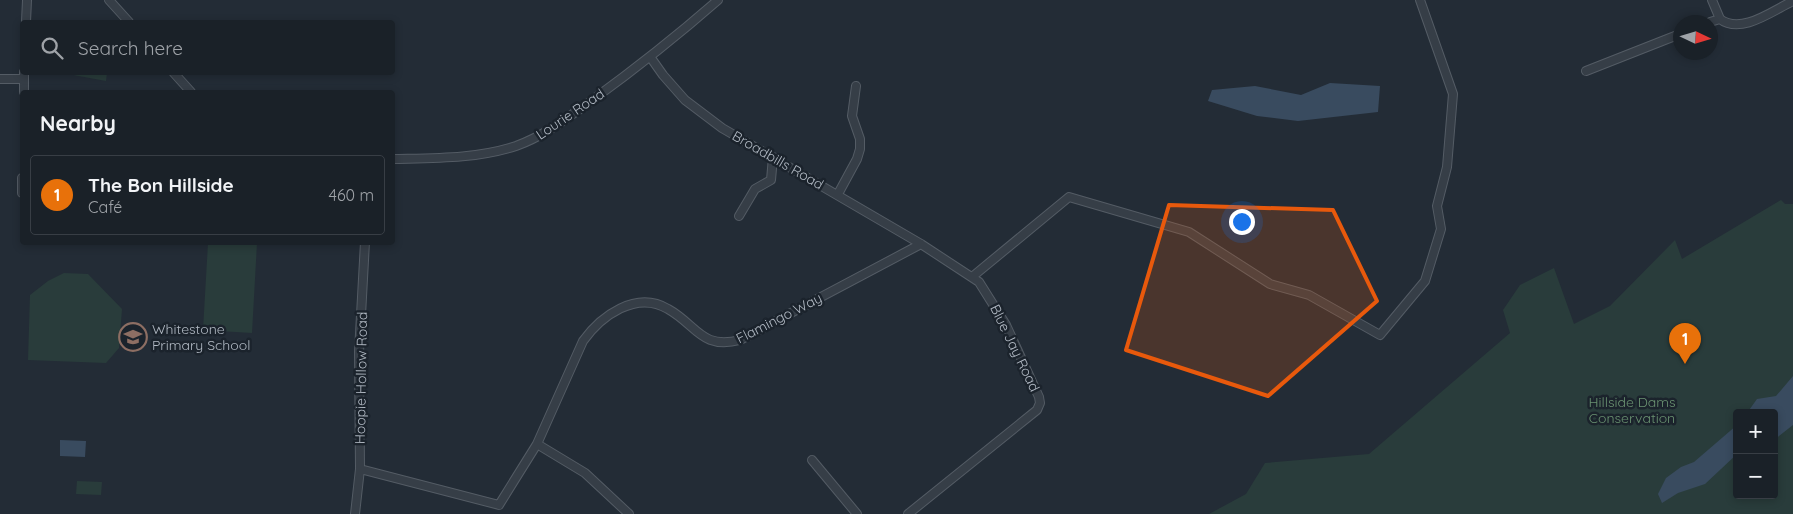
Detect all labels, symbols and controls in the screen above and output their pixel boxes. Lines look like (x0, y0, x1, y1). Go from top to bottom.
north arrow (1673, 15, 1718, 60)
search box (20, 20, 395, 75)
icon: search (38, 34, 66, 62)
text: Search here (78, 36, 183, 60)
street label: Lourie Road (532, 85, 608, 143)
text: Nearby (40, 110, 116, 136)
street label: Broadbills Road (729, 127, 827, 193)
text: The Bon Hillside (88, 173, 234, 197)
text: 1 (54, 185, 60, 205)
text: 460 m (328, 185, 374, 205)
text: Café (88, 197, 122, 217)
your location (1229, 209, 1255, 235)
street label: Flamingo Way (733, 289, 825, 347)
street label: Blue Jay Road (986, 301, 1044, 395)
street label: Hoopie Hollow Road (351, 312, 371, 444)
place label: Whitestone Primary School (152, 320, 250, 354)
school or university icon: Whitestone Primary School (118, 322, 148, 352)
pin: 1 (1669, 323, 1701, 364)
park label: Hillside Dams Conservation (1588, 393, 1676, 427)
map controls (1733, 409, 1778, 499)
button: + (1733, 409, 1778, 454)
button: − (1733, 454, 1778, 499)

